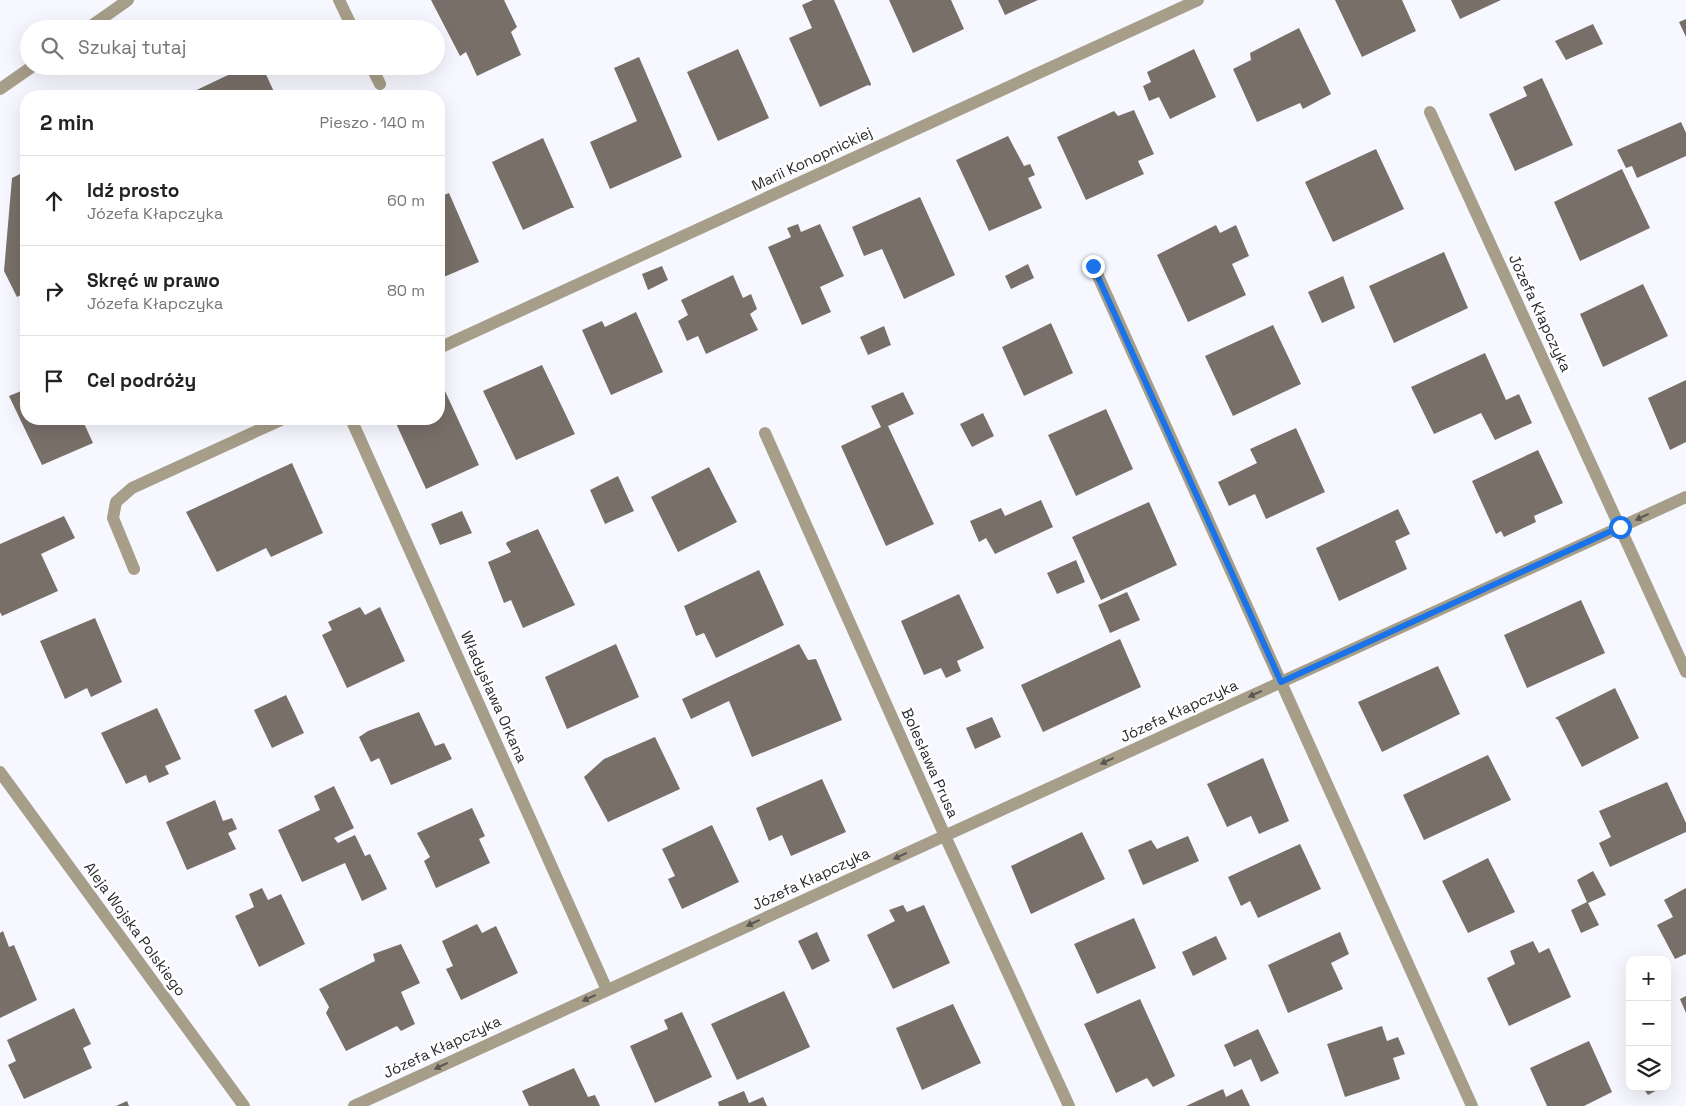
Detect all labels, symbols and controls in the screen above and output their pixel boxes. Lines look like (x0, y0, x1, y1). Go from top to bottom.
search box (20, 20, 445, 75)
icon: search (38, 34, 66, 62)
text: Szukaj tutaj (78, 35, 186, 60)
text: 2 min (40, 109, 94, 136)
text: Pieszo · 140 m (320, 112, 425, 133)
street label: Marii Konopnickiej (748, 122, 875, 195)
text: Idź prosto (87, 178, 179, 203)
icon: ahead (40, 187, 68, 215)
text: 60 m (387, 190, 425, 211)
text: Józefa Kłapczyka (87, 203, 223, 224)
street label: Józefa Kłapczyka (1505, 251, 1576, 375)
route end (1082, 255, 1105, 278)
text: Skręć w prawo (87, 268, 220, 293)
icon: right (40, 277, 68, 305)
text: 80 m (387, 280, 425, 301)
text: Józefa Kłapczyka (87, 293, 223, 314)
icon: arrive (40, 367, 68, 395)
text: Cel podróży (87, 368, 196, 393)
one-way arrow (1635, 513, 1649, 521)
route start (1609, 516, 1632, 539)
street label: Władysława Orkana (457, 628, 532, 766)
street label: Józefa Kłapczyka (1117, 675, 1241, 746)
one-way arrow (1248, 690, 1262, 698)
street label: Bolesława Prusa (898, 705, 963, 821)
one-way arrow (1100, 758, 1114, 766)
street label: Józefa Kłapczyka (749, 843, 873, 914)
one-way arrow (893, 852, 907, 860)
street label: Aleja Wojska Polskiego (80, 858, 191, 1000)
one-way arrow (746, 920, 760, 928)
map controls (1626, 956, 1671, 1091)
button: + (1626, 956, 1671, 1001)
one-way arrow (582, 994, 596, 1002)
button: − (1626, 1001, 1671, 1046)
street label: Józefa Kłapczyka (380, 1011, 504, 1082)
button: layers (1626, 1046, 1671, 1091)
one-way arrow (434, 1062, 448, 1070)

